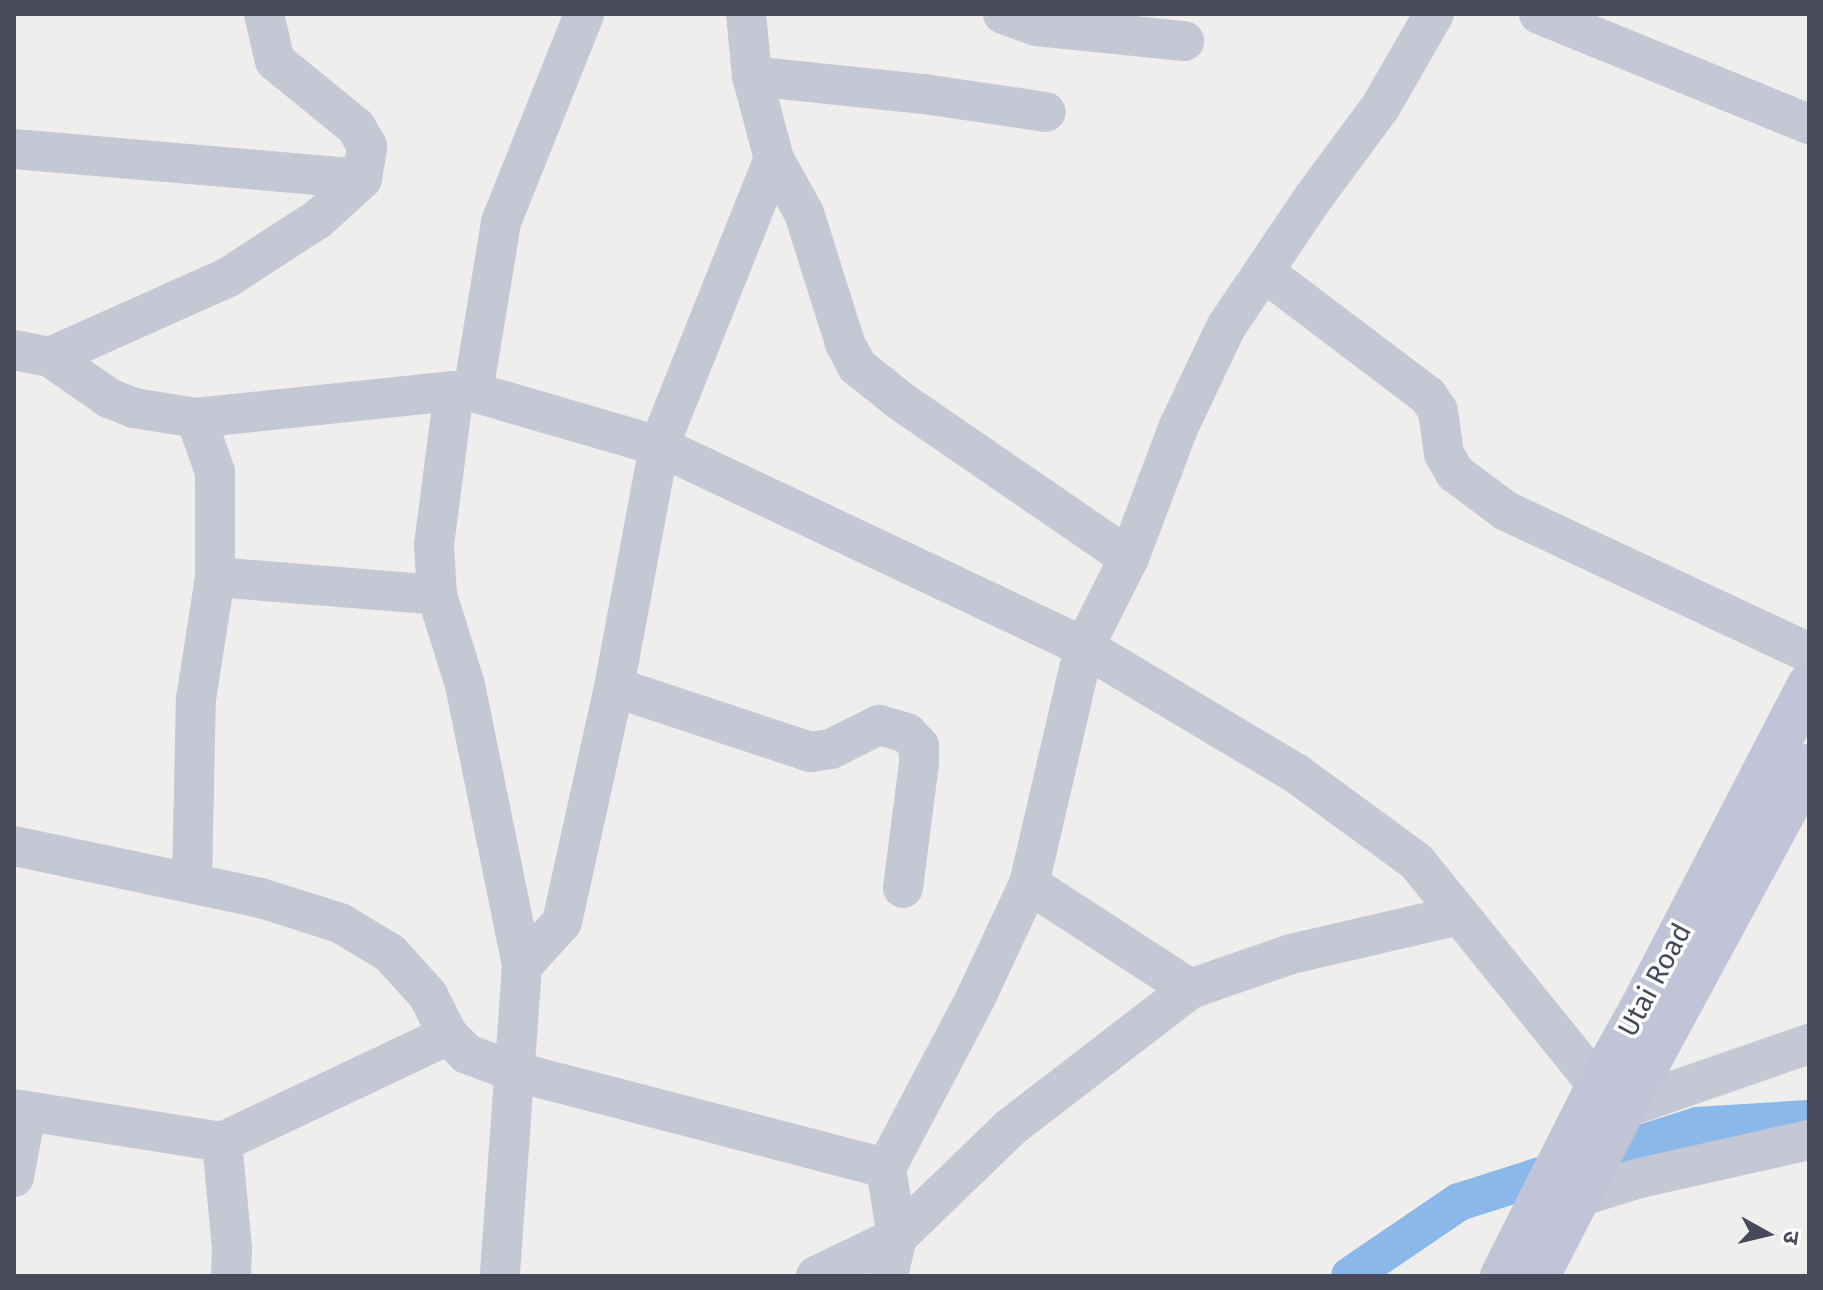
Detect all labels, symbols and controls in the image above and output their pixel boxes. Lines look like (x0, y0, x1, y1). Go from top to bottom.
street label: Utai Road (1611, 918, 1699, 1042)
north arrow (1727, 1194, 1807, 1274)
text: उ (1777, 1229, 1806, 1246)

